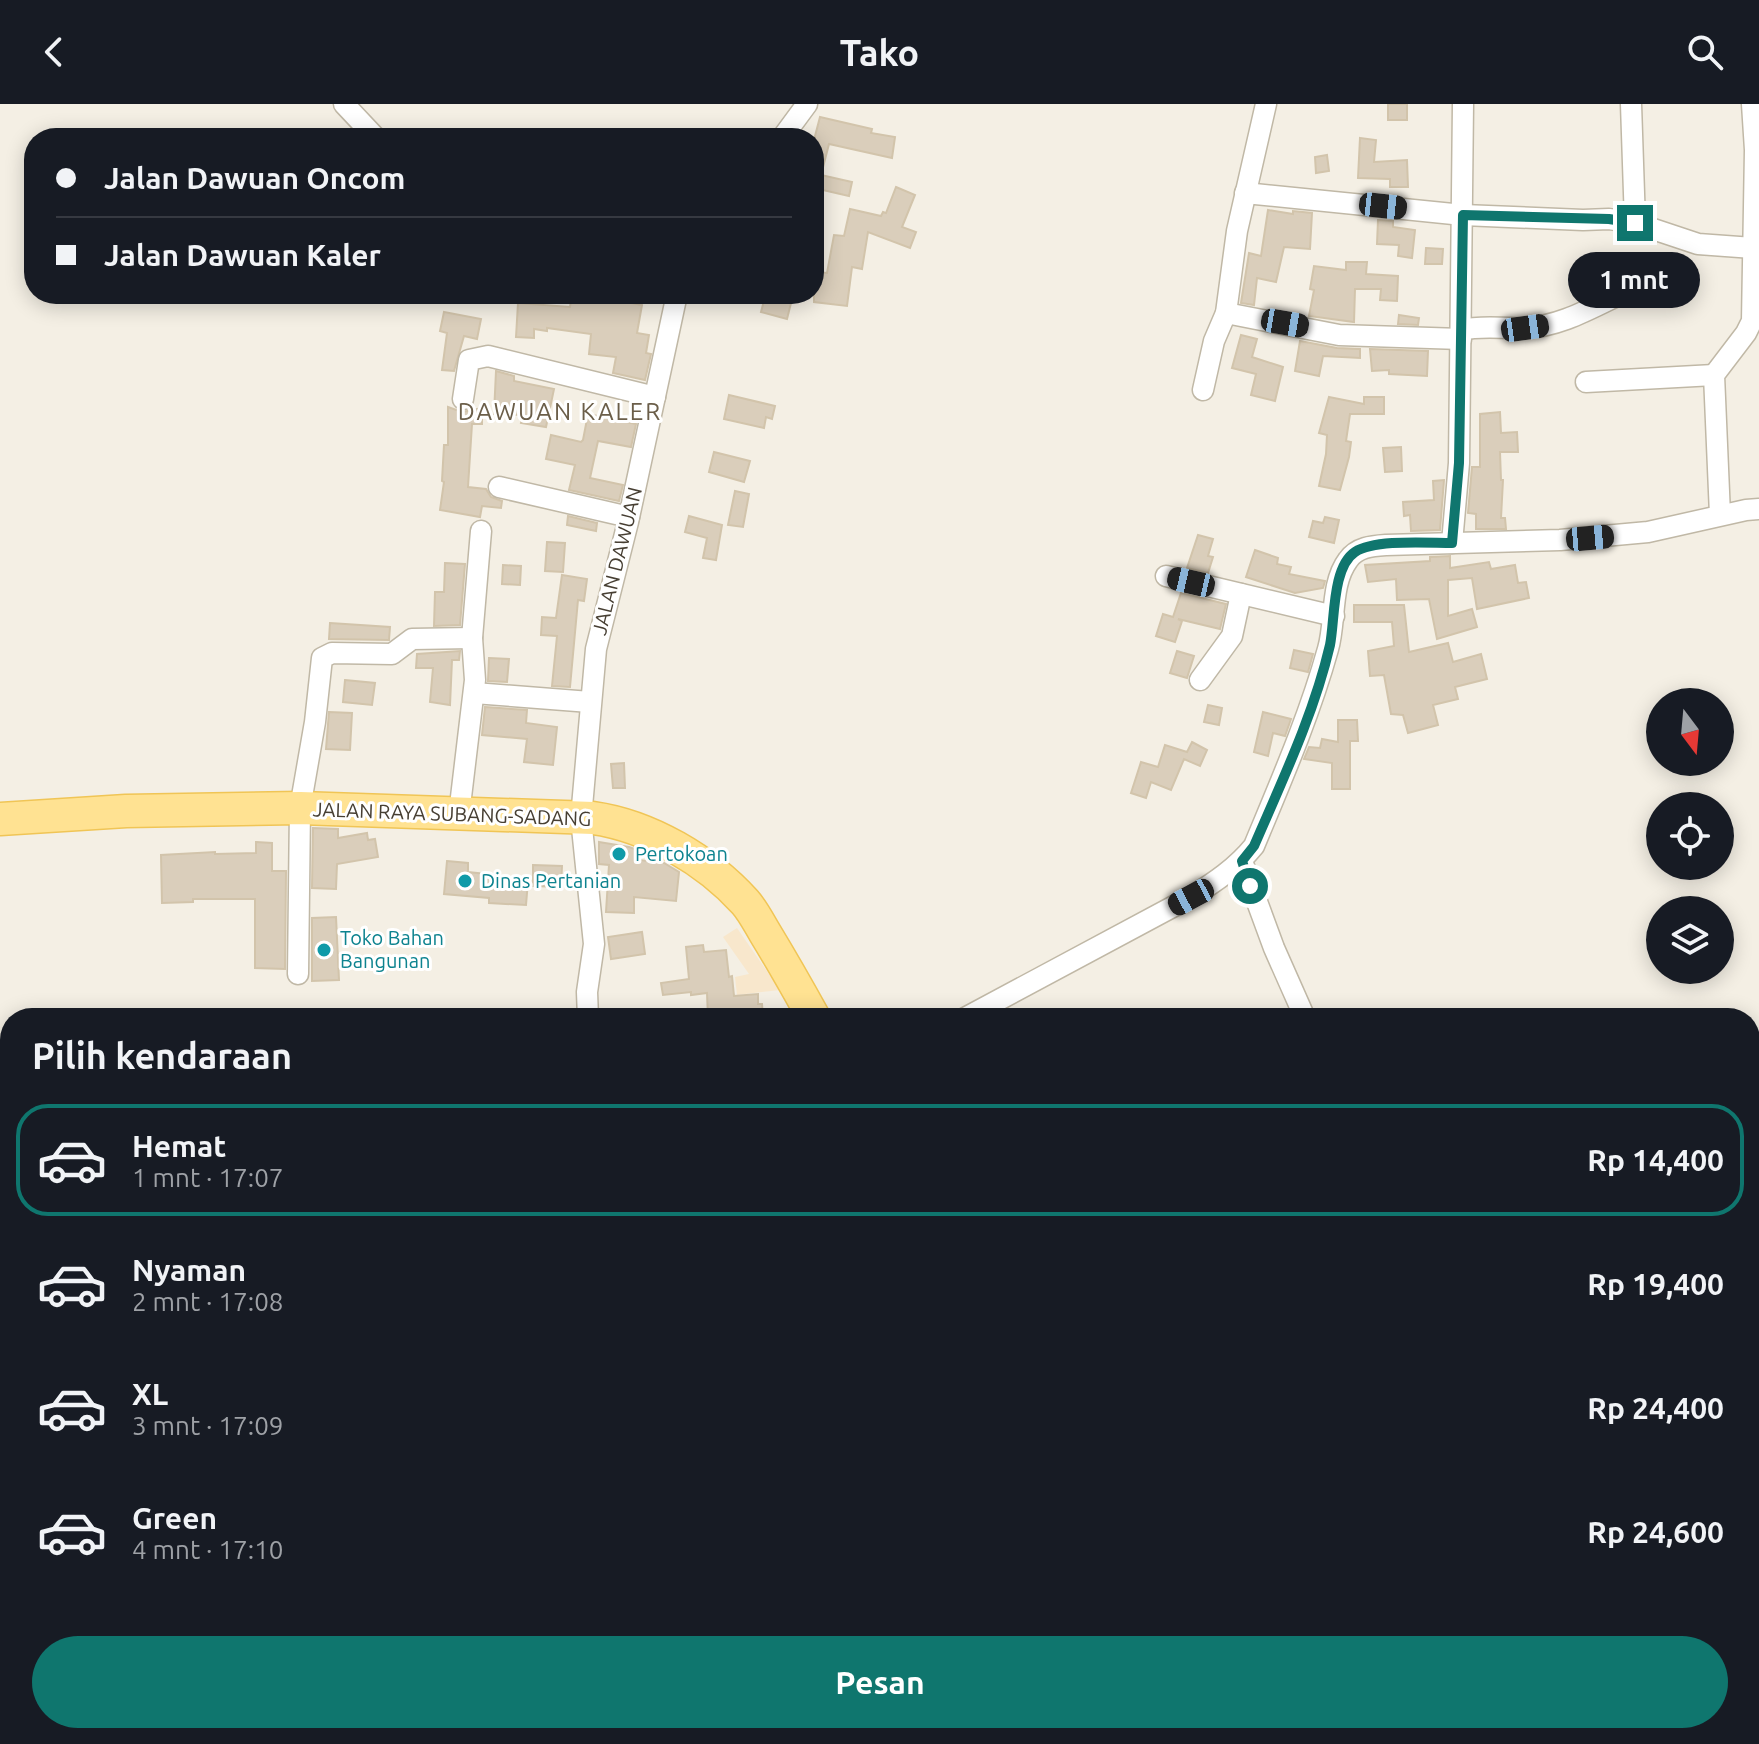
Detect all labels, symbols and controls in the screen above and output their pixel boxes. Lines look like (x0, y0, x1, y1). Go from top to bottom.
icon: back (32, 30, 76, 74)
icon: search (1683, 30, 1727, 74)
text: Tako (840, 32, 919, 73)
text: Jalan Dawuan Oncom (104, 161, 405, 195)
car (1358, 192, 1408, 220)
route end (1617, 205, 1653, 241)
text: Jalan Dawuan Kaler (104, 238, 381, 272)
callout: 1 mnt (1569, 251, 1701, 307)
text: 1 mnt (1599, 265, 1669, 294)
car (1259, 307, 1311, 339)
car (1500, 313, 1550, 343)
district label: DAWUAN KALER (458, 398, 662, 425)
street label: JALAN DAWUAN (587, 485, 646, 637)
car (1565, 524, 1615, 552)
car (1165, 565, 1217, 599)
north arrow (1646, 688, 1734, 776)
map controls (1646, 688, 1734, 984)
button: locate (1646, 792, 1734, 880)
street label: JALAN RAYA SUBANG-SADANG (312, 797, 592, 830)
place label: Pertokoan (635, 842, 728, 865)
marker: Pertokoan (610, 845, 628, 863)
route start (1232, 868, 1268, 904)
place label: Dinas Pertanian (481, 869, 621, 892)
marker: Dinas Pertanian (456, 872, 474, 890)
car (1164, 875, 1218, 919)
button: layers (1646, 896, 1734, 984)
place label: Toko Bahan Bangunan (340, 926, 444, 972)
marker: Toko Bahan Bangunan (315, 941, 333, 959)
text: Pilih kendaraan (32, 1035, 292, 1076)
icon: car (36, 1124, 108, 1196)
text: Hemat (132, 1129, 226, 1163)
text: Rp 14,400 (1587, 1143, 1724, 1177)
text: 1 mnt · 17:07 (132, 1163, 283, 1192)
icon: car (36, 1248, 108, 1320)
text: Nyaman (132, 1253, 246, 1287)
text: Rp 19,400 (1587, 1267, 1724, 1301)
text: 2 mnt · 17:08 (132, 1287, 283, 1316)
icon: car (36, 1372, 108, 1444)
text: XL (132, 1377, 168, 1411)
text: Rp 24,400 (1587, 1391, 1724, 1425)
text: 3 mnt · 17:09 (132, 1411, 283, 1440)
icon: car (36, 1496, 108, 1568)
text: Green (132, 1501, 217, 1535)
text: Rp 24,600 (1587, 1515, 1724, 1549)
text: 4 mnt · 17:10 (132, 1535, 283, 1564)
button: Pesan (32, 1636, 1728, 1728)

